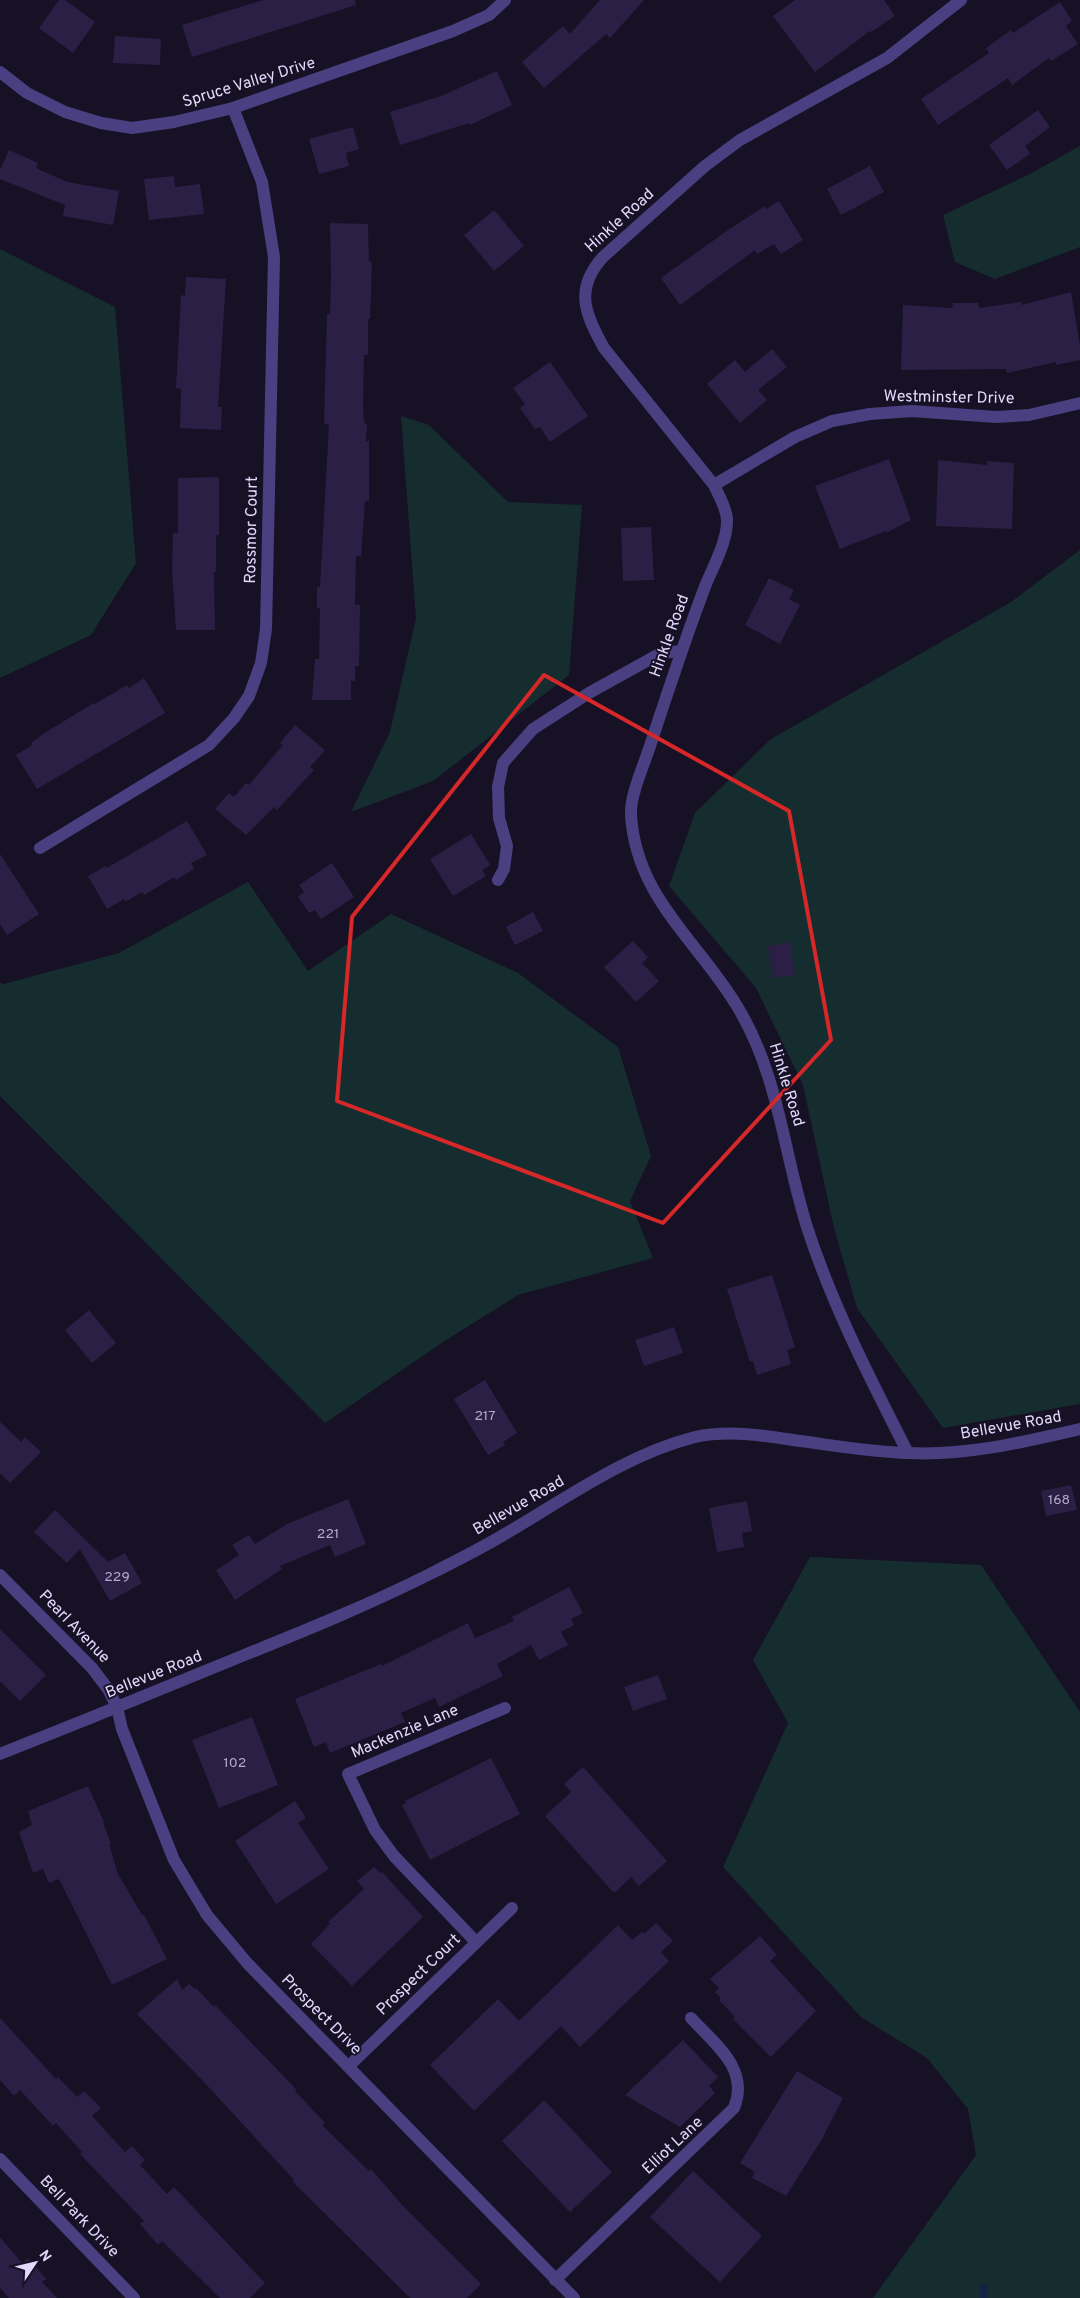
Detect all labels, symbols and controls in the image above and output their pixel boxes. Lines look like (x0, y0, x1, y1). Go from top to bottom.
street label: Spruce Valley Drive (180, 53, 318, 113)
street label: Hinkle Road (581, 185, 659, 257)
street label: Westminster Drive (883, 387, 1015, 409)
street label: Rossmor Court (241, 476, 263, 584)
street label: Hinkle Road (646, 592, 694, 680)
street label: Hinkle Road (764, 1041, 808, 1129)
street label: Bellevue Road (959, 1407, 1063, 1445)
house number: 217 (474, 1408, 496, 1425)
street label: Bellevue Road (470, 1472, 568, 1540)
house number: 168 (1048, 1492, 1070, 1509)
house number: 221 (317, 1526, 339, 1543)
house number: 229 (104, 1569, 130, 1586)
street label: Pearl Avenue (34, 1586, 114, 1668)
street label: Bellevue Road (103, 1647, 205, 1703)
street label: Mackenzie Lane (348, 1700, 462, 1764)
house number: 102 (224, 1755, 246, 1772)
street label: Prospect Court (373, 1930, 465, 2020)
street label: Prospect Drive (276, 1970, 366, 2060)
street label: Elliot Lane (638, 2113, 708, 2179)
street label: Bell Park Drive (35, 2172, 123, 2262)
north arrow (10, 2238, 60, 2288)
text: N (35, 2247, 54, 2265)

